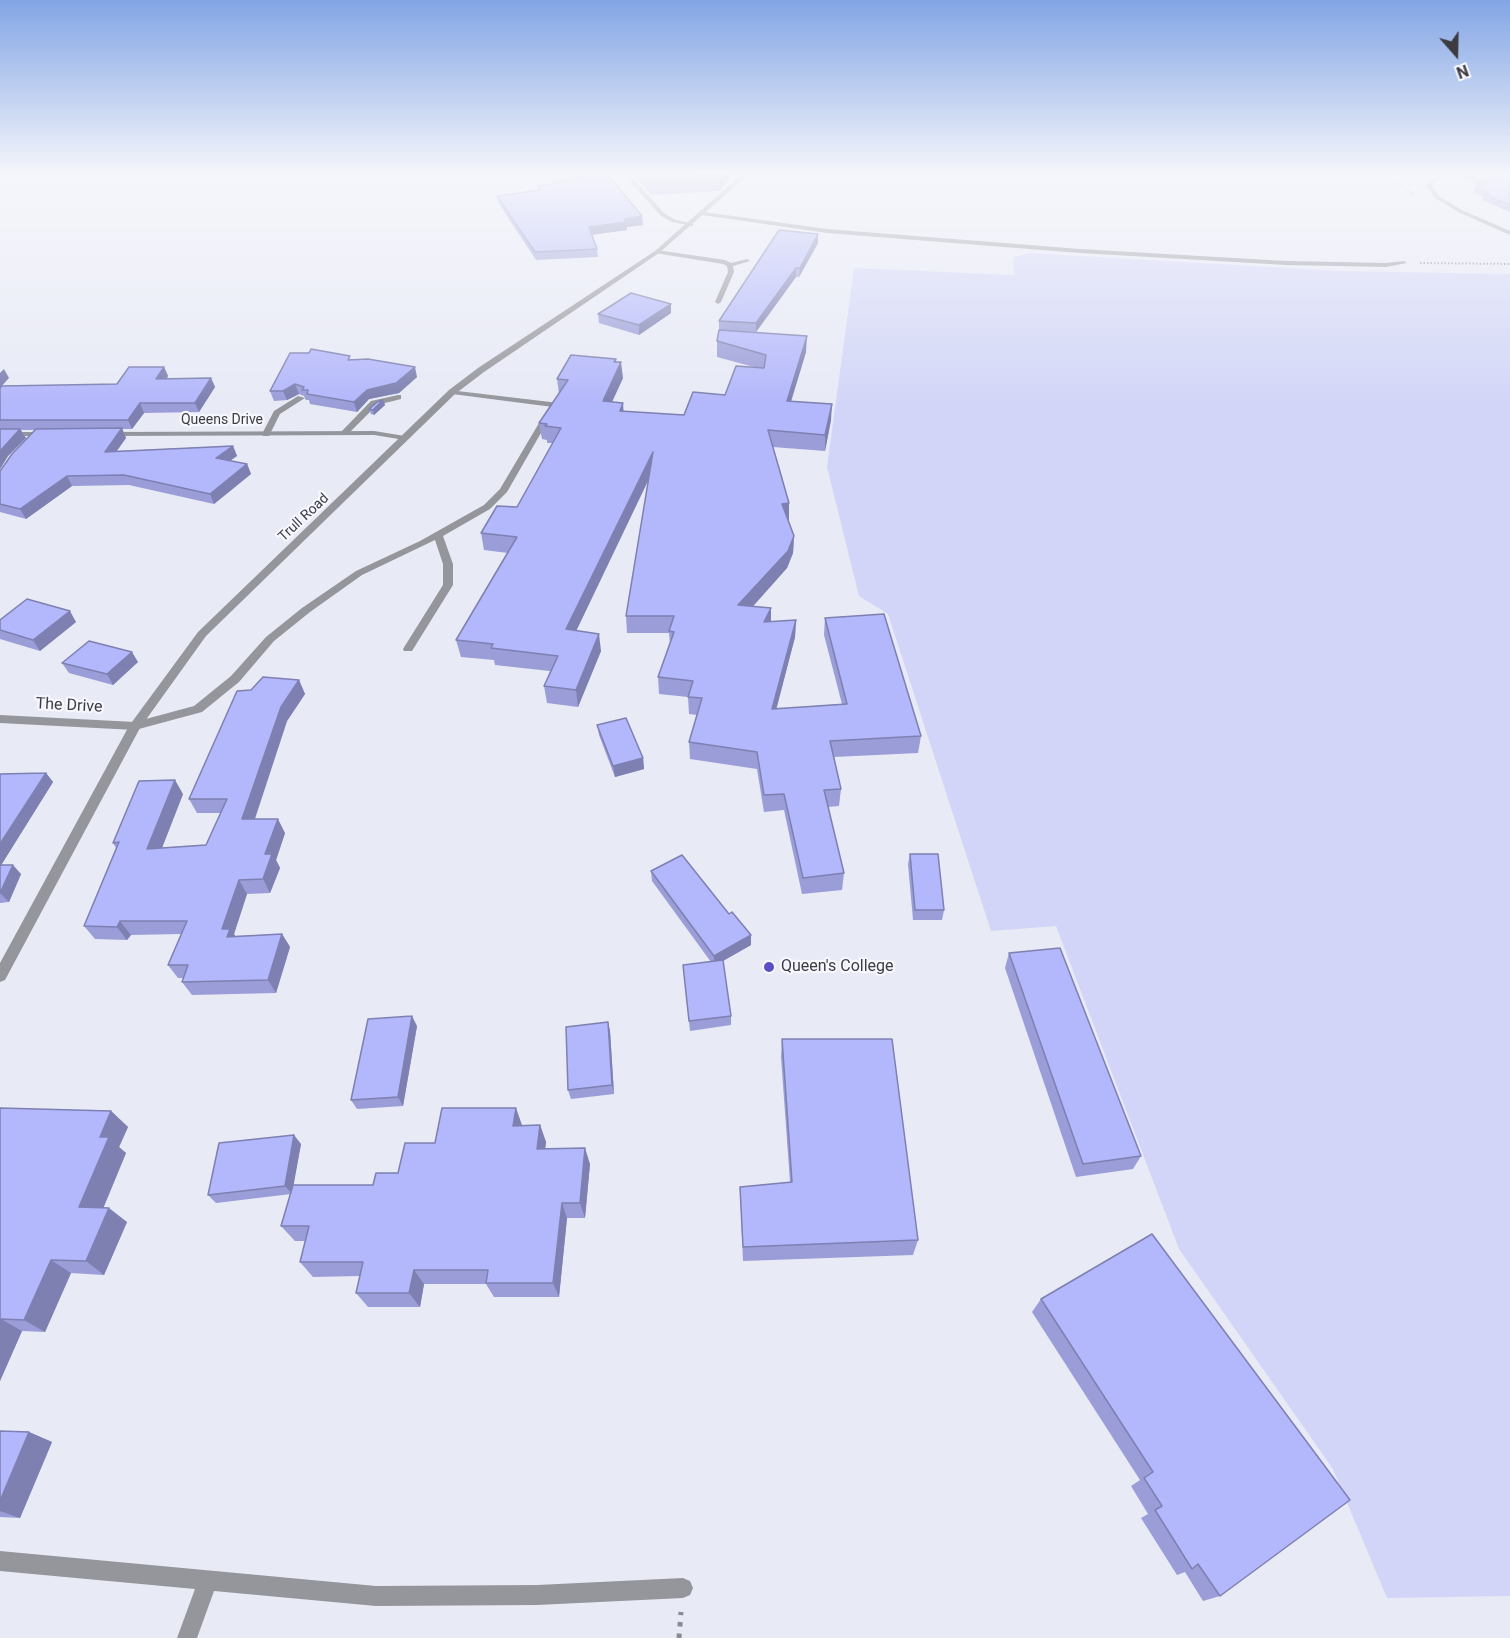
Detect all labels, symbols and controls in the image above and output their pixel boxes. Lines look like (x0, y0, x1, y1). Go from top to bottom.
north arrow (1426, 24, 1486, 84)
text: N (1454, 61, 1471, 82)
street label: Queens Drive (181, 412, 263, 428)
street label: Trull Road (275, 490, 333, 546)
street label: The Drive (35, 695, 103, 717)
place label: Queen's College (781, 957, 893, 977)
marker: Queen's College (762, 960, 776, 974)

